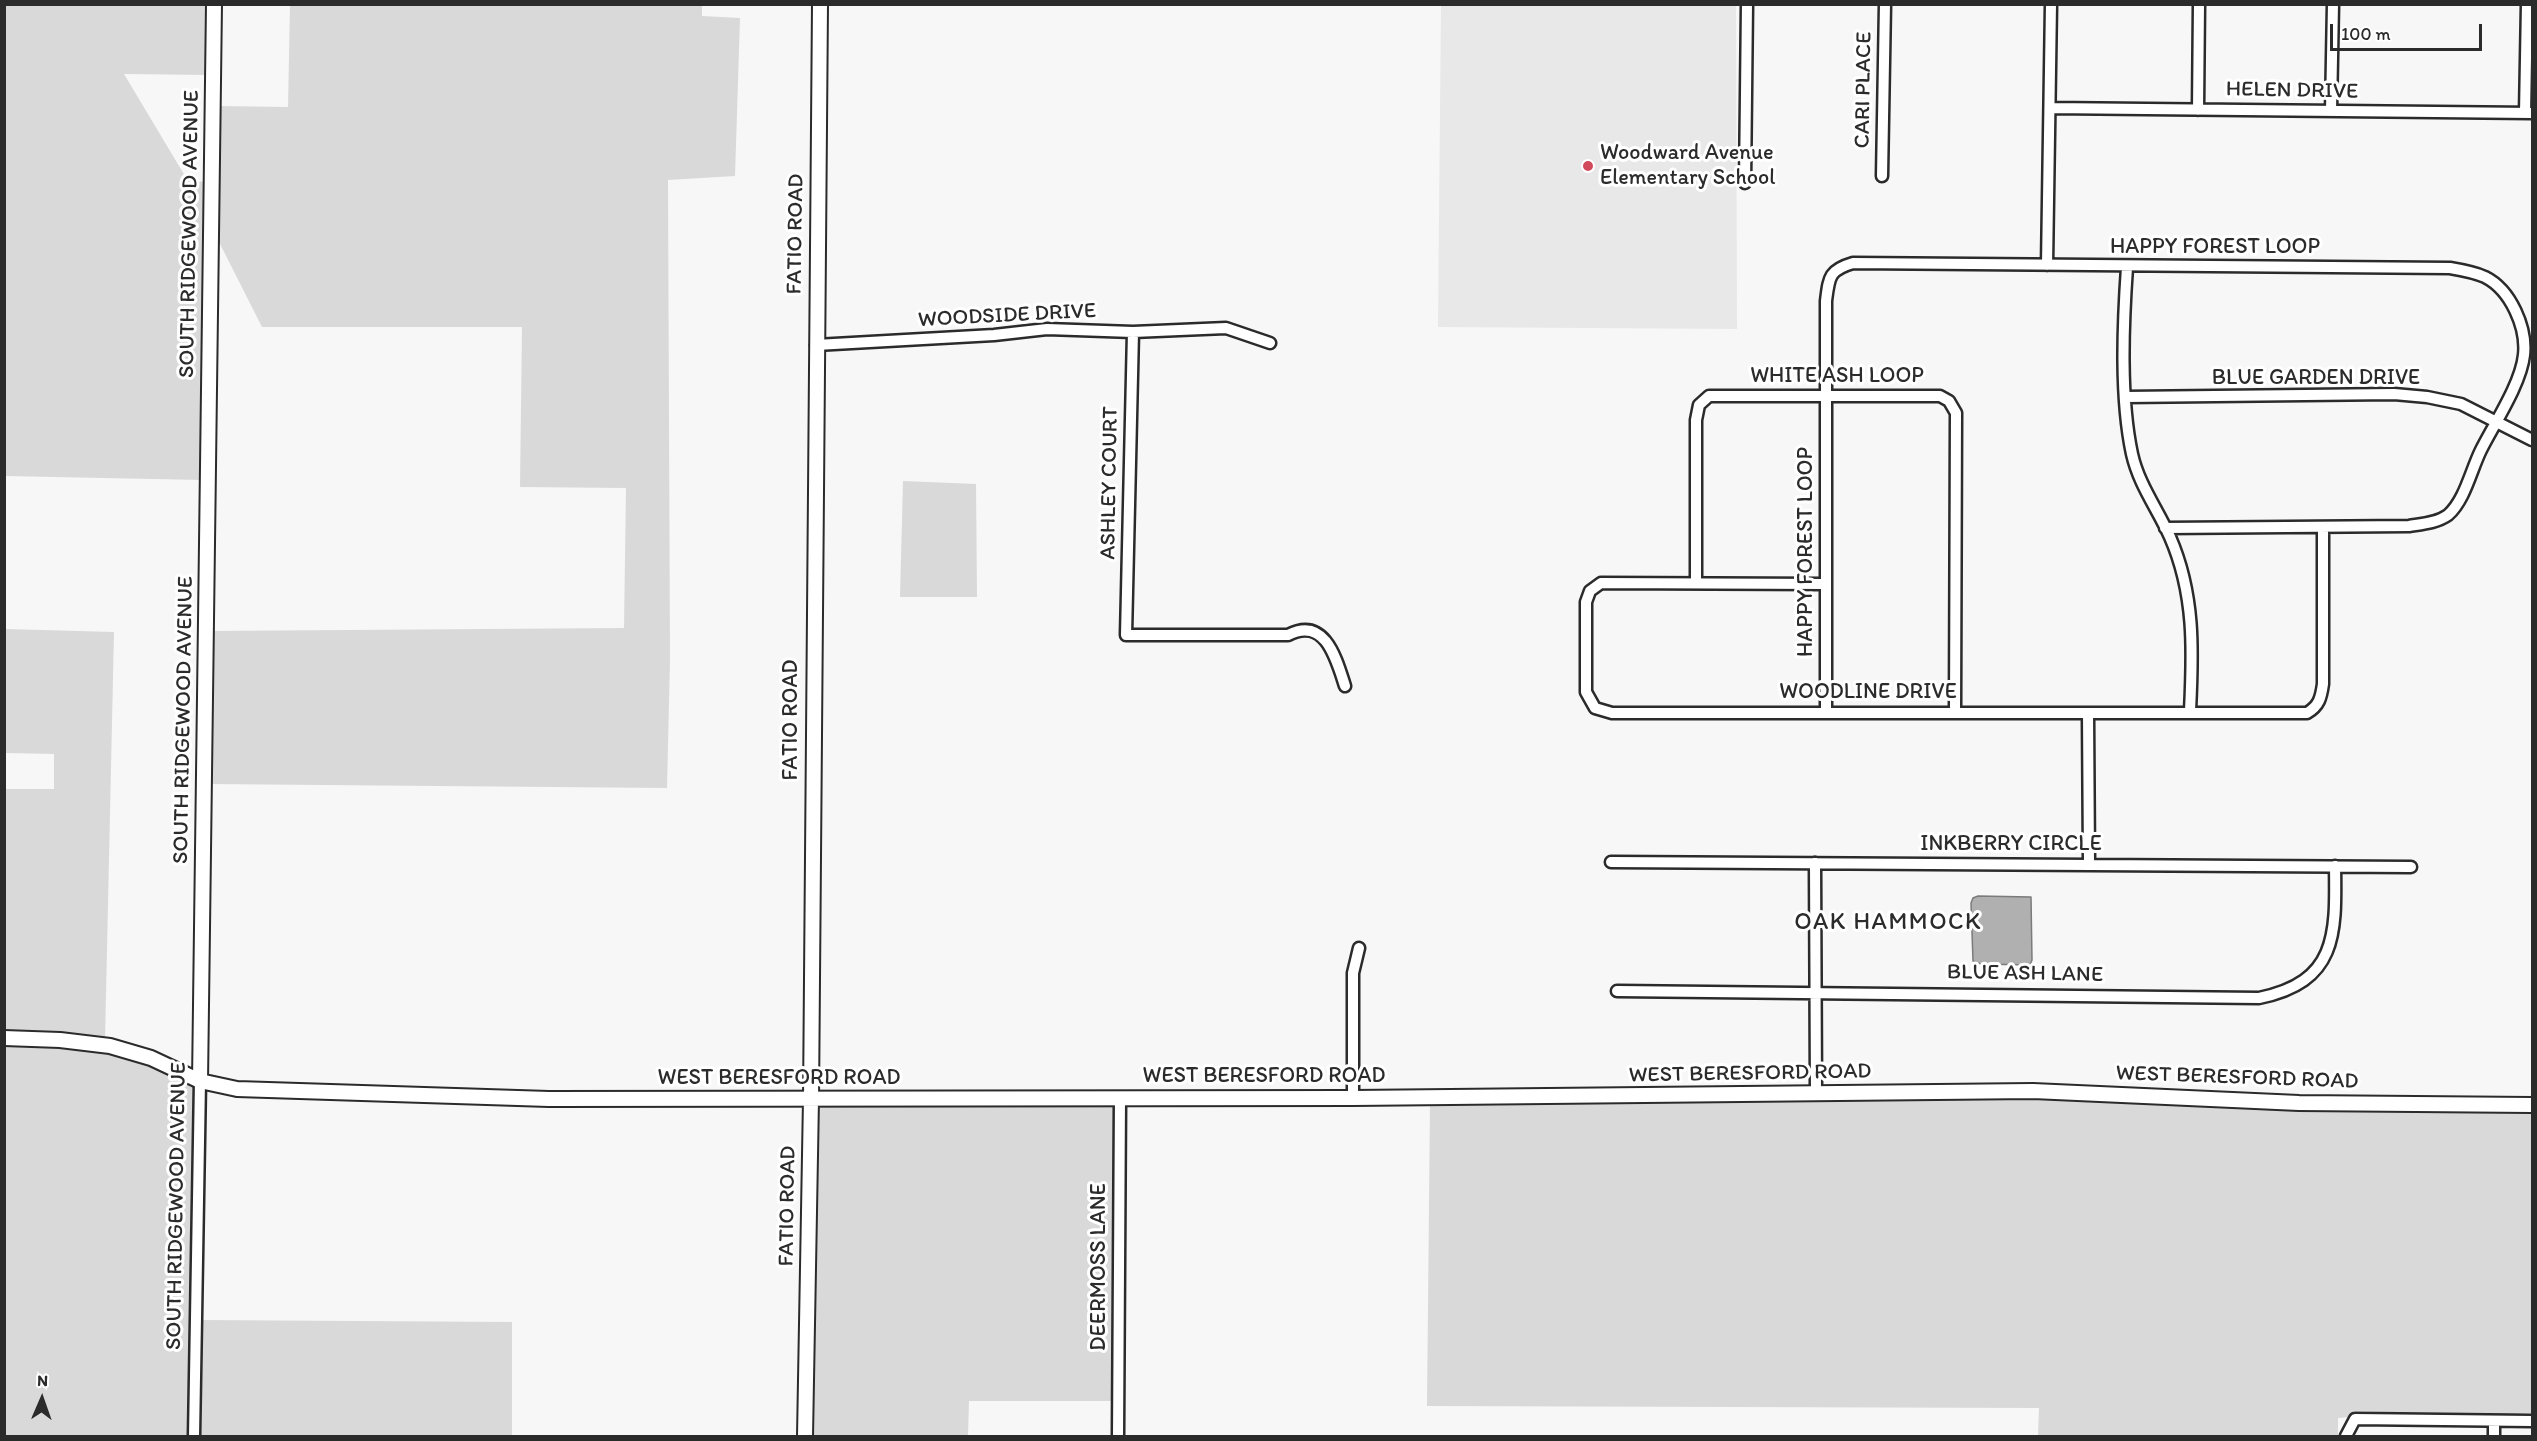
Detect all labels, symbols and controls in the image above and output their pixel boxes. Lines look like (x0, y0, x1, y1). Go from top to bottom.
scale bar (2333, 12, 2484, 50)
text: 100 m (2341, 23, 2391, 45)
street label: CARI PLACE (1850, 31, 1878, 149)
street label: HELEN DRIVE (2226, 77, 2358, 105)
street label: SOUTH RIDGEWOOD AVENUE (174, 90, 206, 378)
place label: Woodward Avenue Elementary School (1600, 140, 1775, 192)
marker: Woodward Avenue Elementary School (1581, 159, 1595, 173)
street label: FATIO ROAD (782, 173, 810, 295)
street label: HAPPY FOREST LOOP (2110, 234, 2320, 260)
street label: WOODSIDE DRIVE (917, 298, 1097, 334)
street label: WHITE ASH LOOP (1750, 363, 1924, 389)
street label: BLUE GARDEN DRIVE (2212, 365, 2420, 391)
street label: ASHLEY COURT (1095, 406, 1125, 560)
street label: HAPPY FOREST LOOP (1793, 447, 1819, 657)
street label: SOUTH RIDGEWOOD AVENUE (168, 576, 200, 864)
street label: FATIO ROAD (778, 660, 804, 780)
street label: WOODLINE DRIVE (1779, 679, 1957, 705)
street label: INKBERRY CIRCLE (1920, 831, 2102, 857)
district label: OAK HAMMOCK (1794, 909, 1982, 937)
street label: BLUE ASH LANE (1947, 959, 2103, 989)
street label: WEST BERESFORD ROAD (1628, 1059, 1872, 1089)
street label: WEST BERESFORD ROAD (2115, 1061, 2359, 1095)
street label: SOUTH RIDGEWOOD AVENUE (161, 1062, 193, 1350)
street label: WEST BERESFORD ROAD (1143, 1063, 1385, 1089)
street label: WEST BERESFORD ROAD (658, 1065, 900, 1091)
street label: FATIO ROAD (774, 1145, 802, 1267)
street label: DEERMOSS LANE (1086, 1183, 1112, 1351)
north arrow (12, 1369, 72, 1429)
text: N (37, 1371, 48, 1390)

